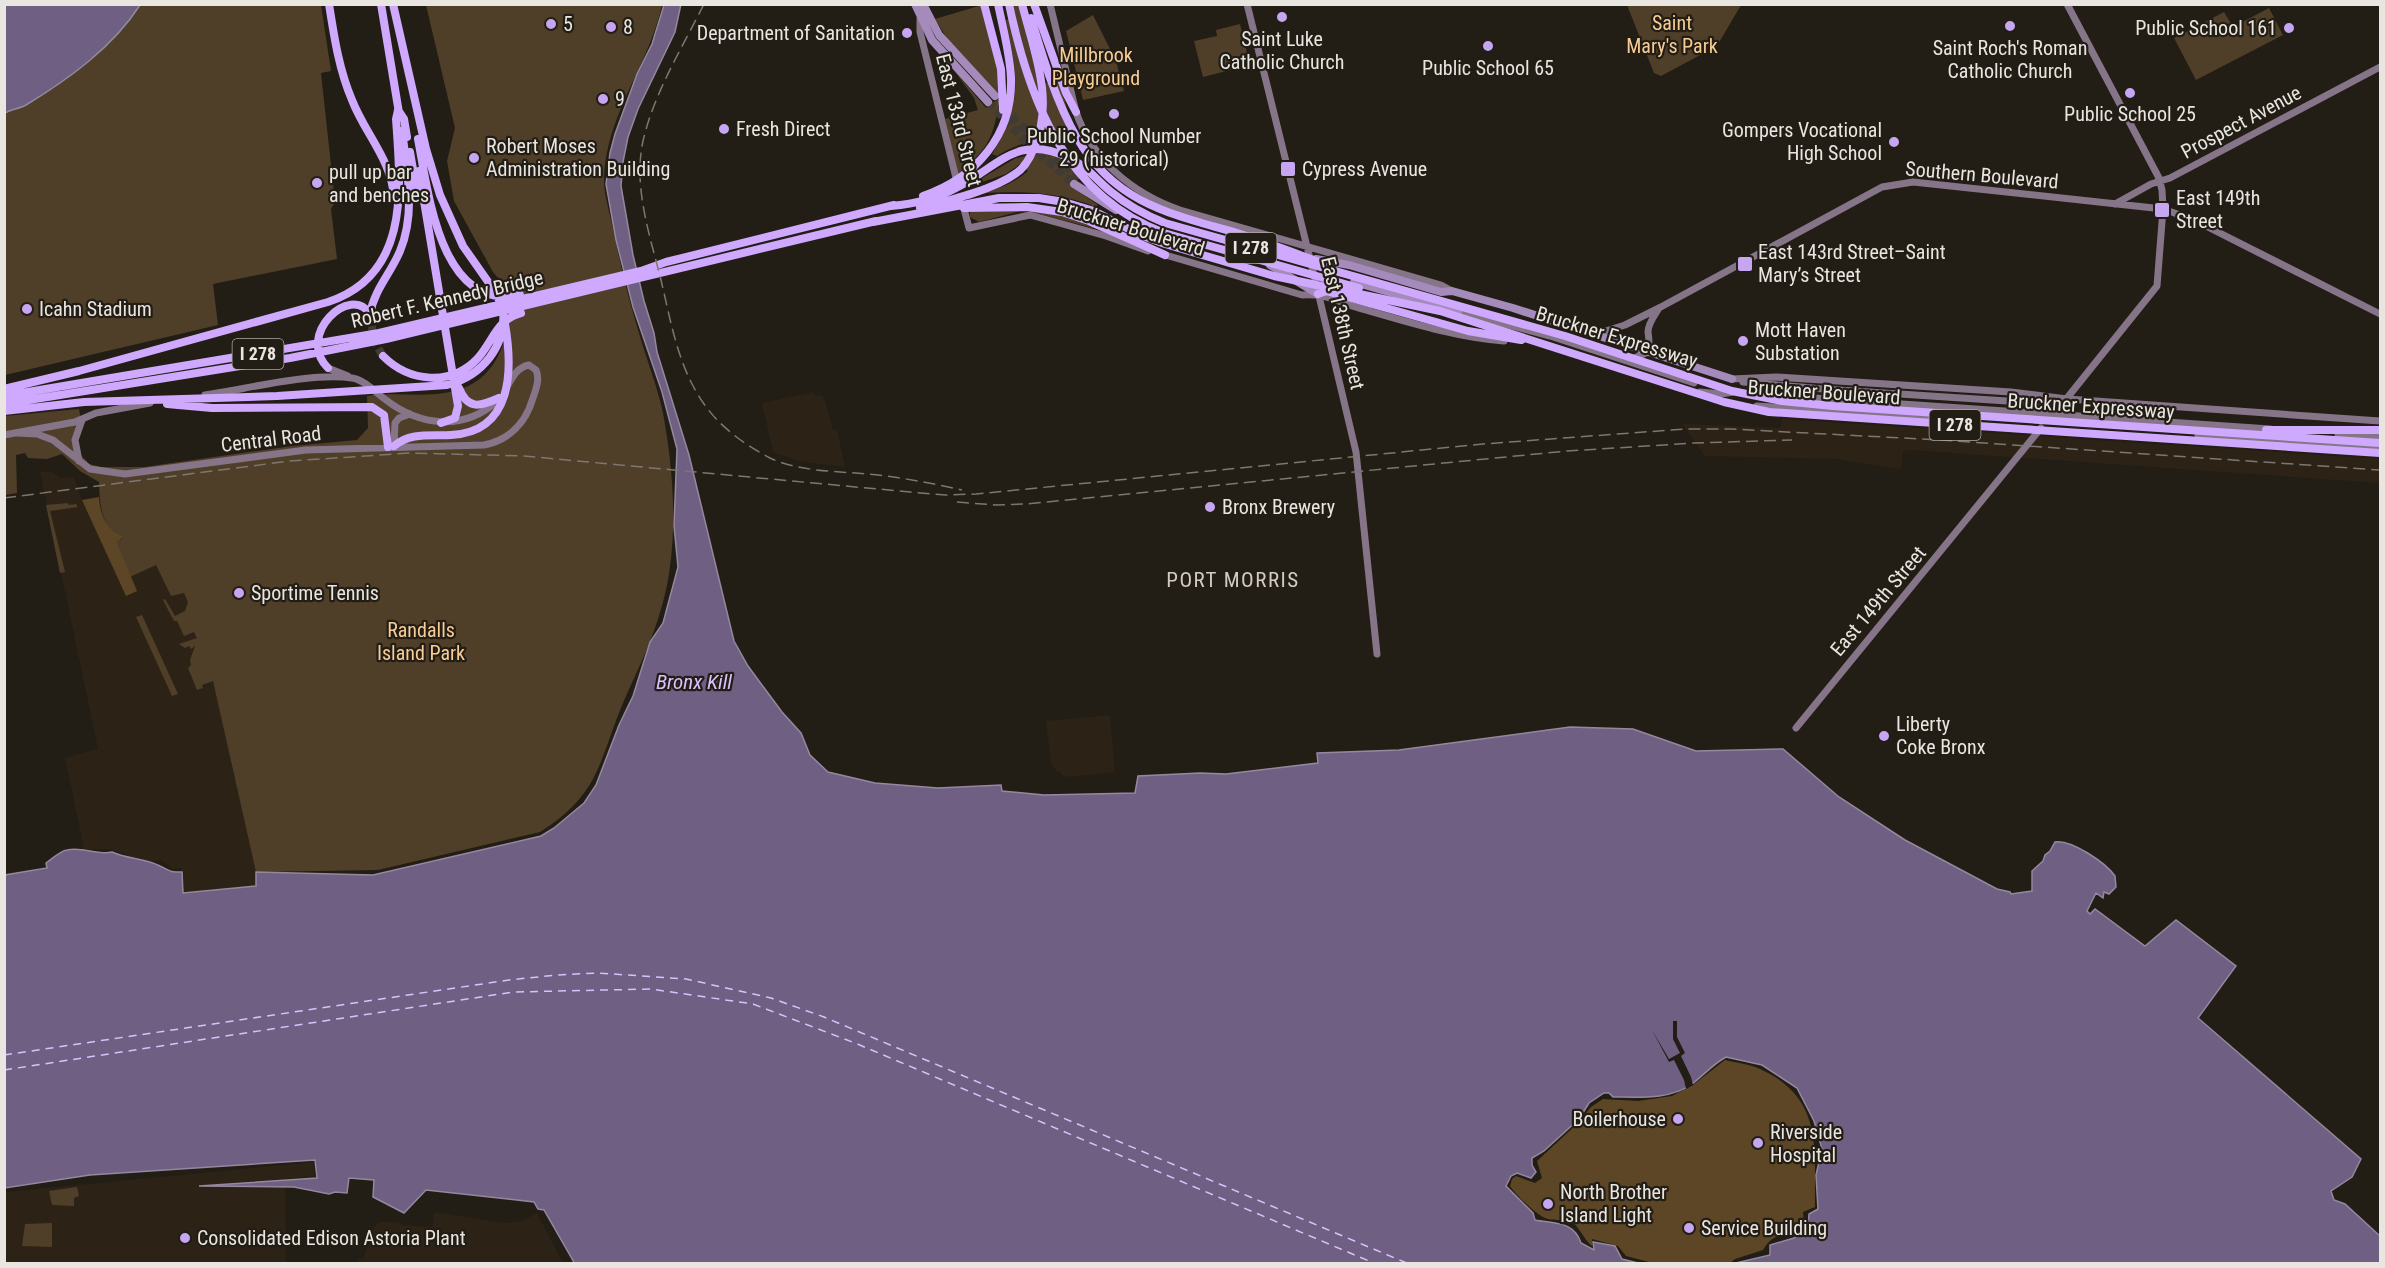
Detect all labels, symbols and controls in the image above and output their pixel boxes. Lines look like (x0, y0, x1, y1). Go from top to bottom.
marker: Saint Luke Catholic Church (1275, 10, 1289, 24)
park label: Saint Mary's Park (1626, 11, 1718, 58)
place label: 5 (563, 12, 573, 36)
place label: 8 (623, 15, 633, 39)
place label: Public School 161 (2135, 16, 2277, 40)
marker: 5 (544, 17, 558, 31)
marker: Saint Roch's Roman Catholic Church (2003, 19, 2017, 33)
marker: 8 (604, 20, 618, 34)
place label: Department of Sanitation (697, 21, 895, 45)
marker: Public School 161 (2282, 21, 2296, 35)
marker: Department of Sanitation (900, 26, 914, 40)
place label: Saint Luke Catholic Church (1219, 27, 1345, 74)
place label: Saint Roch's Roman Catholic Church (1933, 36, 2087, 83)
marker: Public School 65 (1481, 39, 1495, 53)
park label: Millbrook Playground (1052, 43, 1140, 90)
street label: East 133rd Street (931, 51, 987, 189)
place label: Public School 65 (1422, 56, 1554, 80)
street label: Prospect Avenue (2177, 80, 2305, 164)
marker: Public School 25 (2123, 86, 2137, 100)
place label: 9 (615, 87, 625, 111)
marker: 9 (596, 92, 610, 106)
place label: Public School 25 (2064, 102, 2196, 126)
marker: Public School Number 29 (historical) (1107, 107, 1121, 121)
place label: Fresh Direct (736, 117, 831, 141)
place label: Gompers Vocational High School (1722, 118, 1882, 165)
marker: Fresh Direct (717, 122, 731, 136)
place label: Public School Number 29 (historical) (1027, 124, 1201, 171)
place label: Robert Moses Administration Building (486, 134, 670, 181)
marker: Gompers Vocational High School (1887, 135, 1901, 149)
marker: Robert Moses Administration Building (467, 151, 481, 165)
street label: Southern Boulevard (1904, 156, 2060, 194)
place label: Cypress Avenue (1302, 157, 1427, 181)
place label: pull up bar and benches (329, 160, 429, 207)
marker: Cypress Avenue (1279, 160, 1297, 178)
marker: pull up bar and benches (310, 176, 324, 190)
place label: East 149th Street (2176, 186, 2260, 233)
street label: Bruckner Boulevard (1054, 193, 1208, 261)
marker: East 149th Street (2153, 201, 2171, 219)
road number: I 278 (1226, 233, 1276, 263)
place label: East 143rd Street–Saint Mary’s Street (1758, 240, 1946, 287)
street label: East 138th Street (1316, 254, 1370, 392)
marker: East 143rd Street–Saint Mary’s Street (1736, 255, 1754, 273)
street label: Robert F. Kennedy Bridge (349, 265, 545, 333)
place label: Icahn Stadium (39, 297, 152, 321)
street label: Bruckner Expressway (1533, 301, 1701, 373)
marker: Icahn Stadium (20, 302, 34, 316)
place label: Mott Haven Substation (1755, 318, 1846, 365)
marker: Mott Haven Substation (1736, 334, 1750, 348)
road number: I 278 (232, 339, 284, 369)
street label: Bruckner Boulevard (1747, 375, 1901, 409)
street label: Bruckner Expressway (2007, 388, 2175, 424)
road number: I 278 (1930, 410, 1980, 440)
street label: Central Road (219, 421, 323, 457)
place label: Bronx Brewery (1222, 495, 1335, 519)
marker: Bronx Brewery (1203, 500, 1217, 514)
street label: East 149th Street (1825, 541, 1931, 661)
district label: PORT MORRIS (1166, 568, 1300, 592)
place label: Sportime Tennis (251, 581, 379, 605)
marker: Sportime Tennis (232, 586, 246, 600)
park label: Randalls Island Park (377, 618, 465, 665)
water label: Bronx Kill (656, 670, 732, 694)
place label: Liberty Coke Bronx (1896, 712, 1986, 759)
marker: Liberty Coke Bronx (1877, 729, 1891, 743)
place label: Boilerhouse (1573, 1107, 1666, 1131)
marker: Boilerhouse (1671, 1112, 1685, 1126)
place label: Riverside Hospital (1770, 1120, 1842, 1167)
marker: Riverside Hospital (1751, 1136, 1765, 1150)
place label: North Brother Island Light (1560, 1180, 1667, 1227)
marker: North Brother Island Light (1541, 1197, 1555, 1211)
place label: Service Building (1701, 1216, 1827, 1240)
marker: Service Building (1682, 1221, 1696, 1235)
place label: Consolidated Edison Astoria Plant (197, 1226, 466, 1250)
marker: Consolidated Edison Astoria Plant (178, 1231, 192, 1245)

